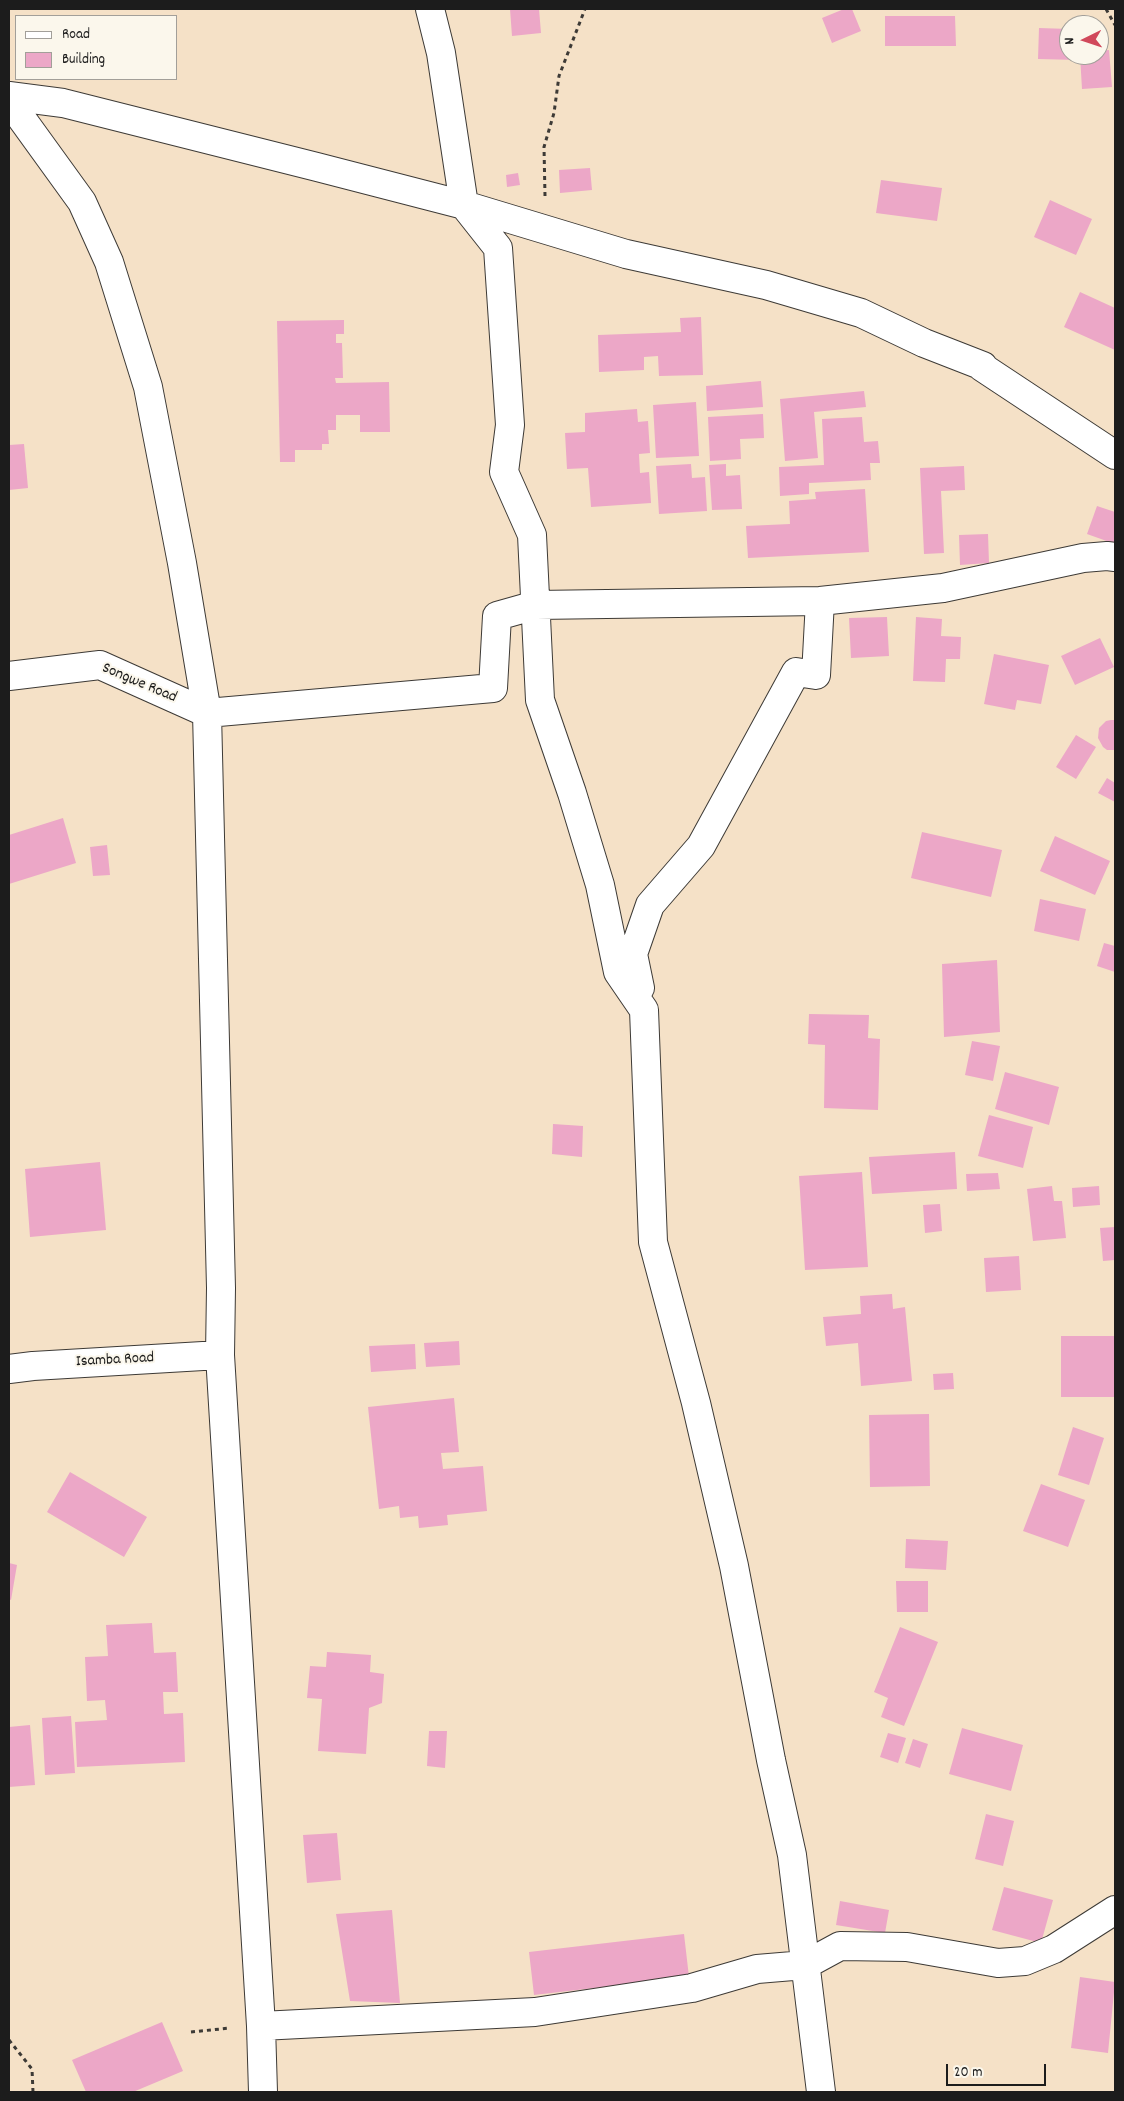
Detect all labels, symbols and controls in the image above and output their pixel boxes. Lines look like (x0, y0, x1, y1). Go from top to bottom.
legend (15, 15, 178, 80)
north arrow (1059, 15, 1109, 65)
text: Road (62, 24, 90, 46)
text: N (1060, 37, 1080, 45)
text: Building (62, 49, 105, 71)
street label: Songwe Road (99, 660, 179, 708)
street label: Isamba Road (75, 1349, 155, 1373)
scale bar (949, 2054, 1049, 2086)
text: 20 m (954, 2062, 982, 2084)

